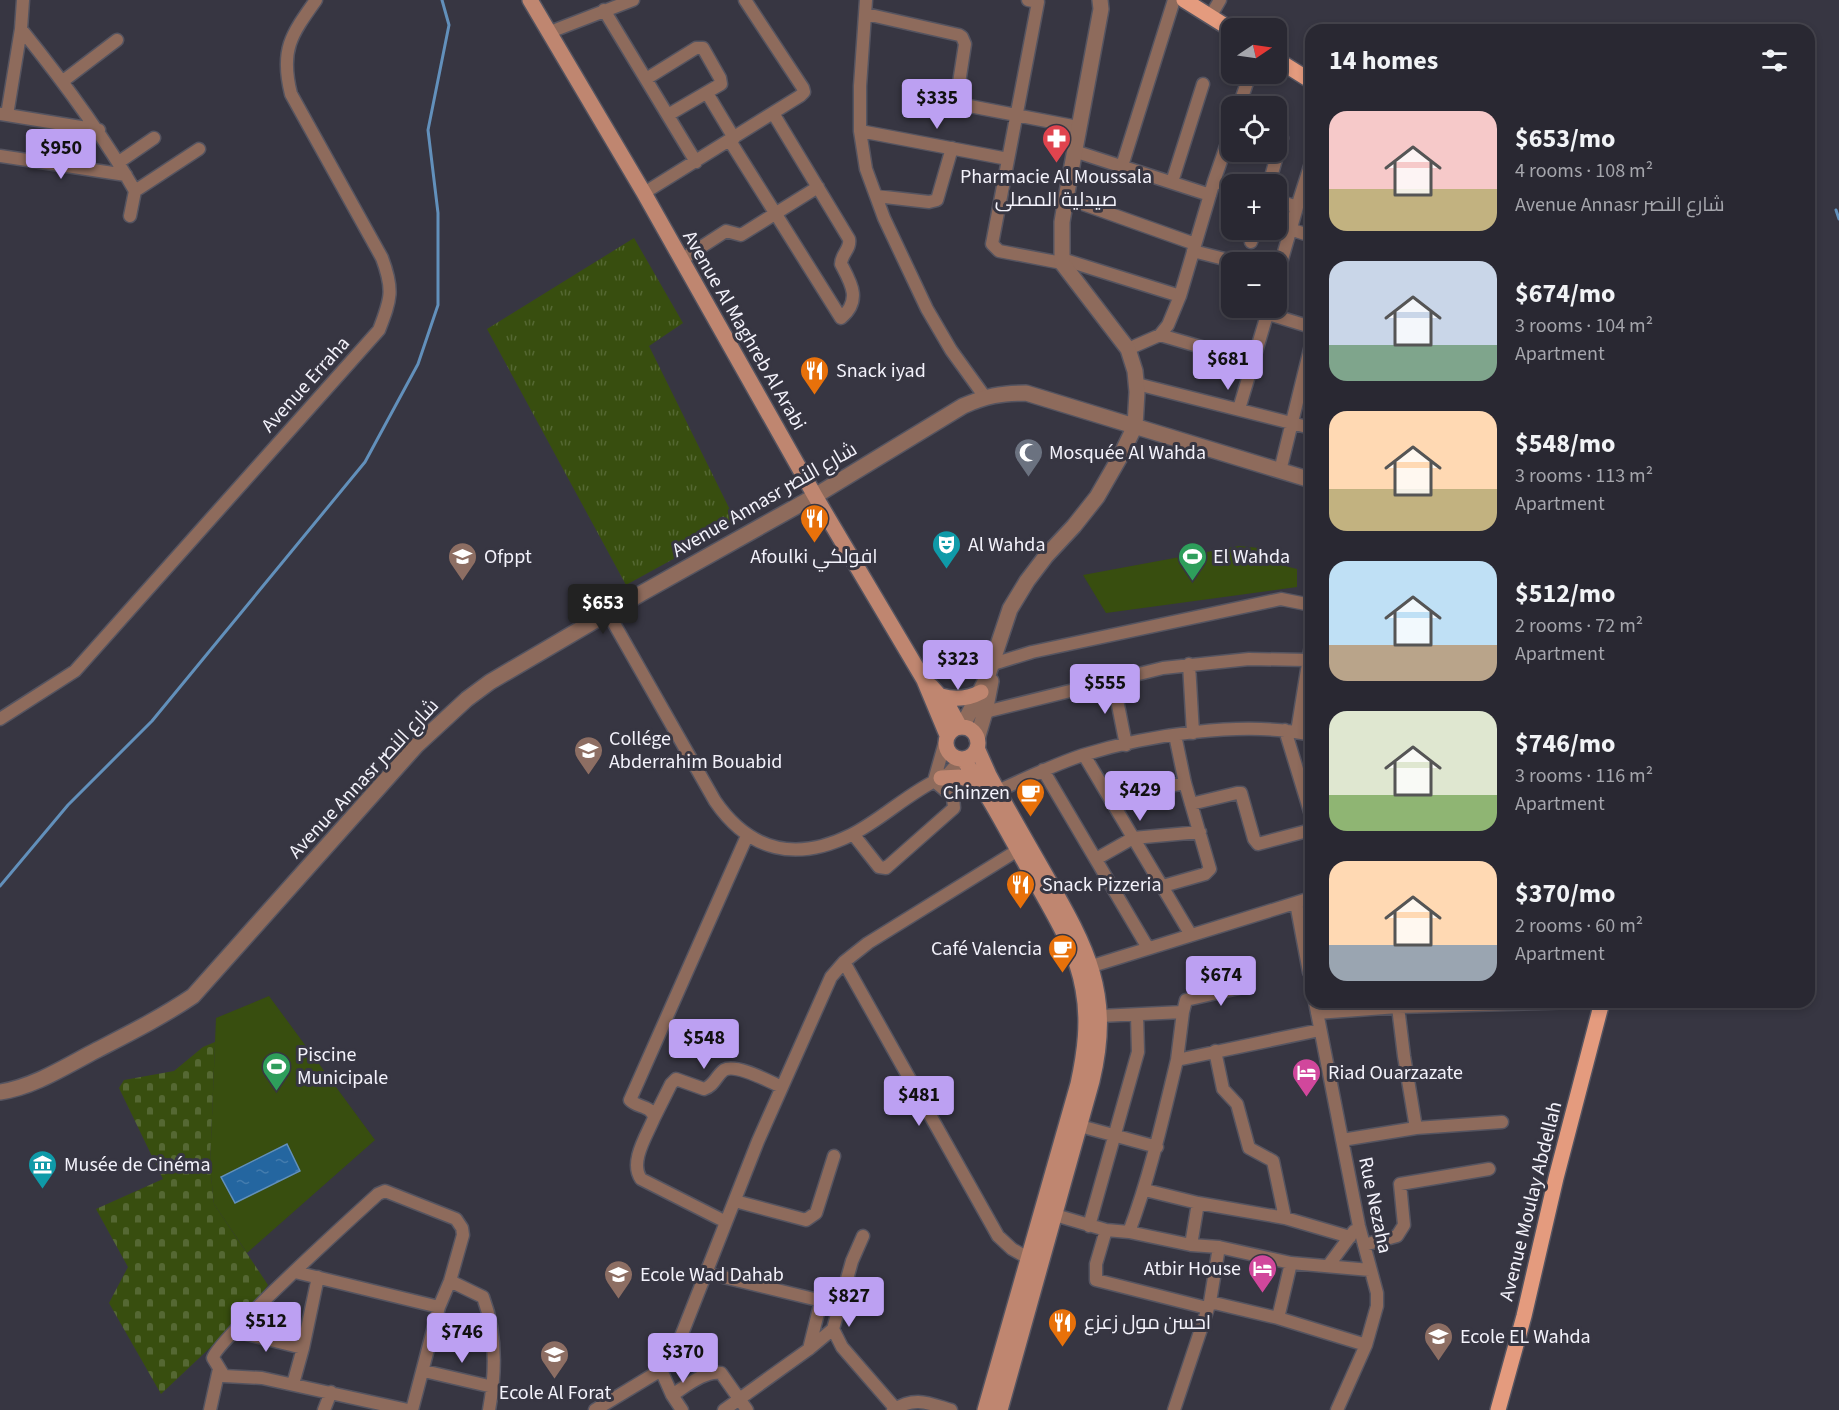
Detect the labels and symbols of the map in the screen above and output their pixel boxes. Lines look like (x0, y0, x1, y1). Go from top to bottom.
north arrow (1221, 18, 1287, 84)
pin: $335 (901, 79, 973, 130)
pharmacy icon: Pharmacie Al Moussala صيدلية المصلى (1040, 122, 1072, 164)
pin: $950 (25, 129, 97, 180)
place label: Pharmacie Al Moussala صيدلية المصلى (960, 163, 1152, 214)
street label: Avenue Al Maghreb Al Arabi (675, 226, 813, 435)
street label: Avenue Erraha (255, 330, 357, 439)
pin: $681 (1192, 340, 1264, 391)
restaurant icon: Snack iyad (799, 354, 831, 396)
place label: Snack iyad (836, 357, 926, 385)
street label: Avenue Annasr شارع النصر (667, 435, 862, 564)
mosque icon: Mosquée Al Wahda (1012, 436, 1044, 478)
place label: Mosquée Al Wahda (1049, 439, 1206, 467)
restaurant icon: Afoulki افولكي (798, 502, 830, 544)
theatre icon: Al Wahda (931, 528, 963, 570)
place label: Al Wahda (968, 531, 1046, 559)
school or university icon: Ofppt (447, 540, 479, 582)
sports icon: El Wahda (1176, 540, 1208, 582)
place label: Ofppt (484, 543, 532, 571)
place label: Afoulki افولكي (750, 543, 878, 572)
place label: El Wahda (1213, 543, 1290, 571)
pin: $653 (567, 584, 639, 635)
pin: $323 (922, 640, 994, 691)
pin: $555 (1069, 664, 1141, 715)
street label: Avenue Annasr شارع النصر (282, 692, 445, 865)
place label: Collége Abderrahim Bouabid (609, 725, 782, 776)
school or university icon: Collége Abderrahim Bouabid (572, 734, 604, 776)
pin: $429 (1104, 771, 1176, 822)
cafe icon: Chinzen (1015, 776, 1047, 818)
place label: Chinzen (943, 779, 1010, 807)
restaurant icon: Snack Pizzeria (1005, 868, 1037, 910)
place label: Snack Pizzeria (1042, 871, 1162, 899)
cafe icon: Café Valencia (1047, 932, 1079, 974)
place label: Café Valencia (931, 935, 1042, 963)
pin: $674 (1185, 956, 1257, 1007)
pin: $548 (668, 1019, 740, 1070)
place label: Piscine Municipale (297, 1041, 388, 1092)
sports icon: Piscine Municipale (260, 1050, 292, 1092)
hotel icon: Riad Ouarzazate (1291, 1056, 1323, 1098)
place label: Riad Ouarzazate (1328, 1059, 1463, 1087)
pin: $481 (883, 1076, 955, 1127)
street label: Avenue Moulay Abdellah (1493, 1099, 1569, 1304)
museum icon: Musée de Cinéma (27, 1148, 59, 1190)
place label: Musée de Cinéma (64, 1151, 211, 1179)
street label: Rue Nezaha (1351, 1154, 1399, 1256)
hotel icon: Atbir House (1246, 1252, 1278, 1294)
place label: Atbir House (1144, 1255, 1241, 1283)
school or university icon: Ecole Wad Dahab (603, 1258, 635, 1300)
place label: Ecole Wad Dahab (640, 1261, 784, 1289)
pin: $827 (813, 1277, 885, 1328)
pin: $512 (230, 1302, 302, 1353)
restaurant icon: احسن مول زعزع (1047, 1306, 1079, 1348)
place label: احسن مول زعزع (1084, 1309, 1211, 1337)
pin: $746 (426, 1313, 498, 1364)
school or university icon: Ecole EL Wahda (1423, 1320, 1455, 1362)
place label: Ecole EL Wahda (1460, 1323, 1591, 1351)
pin: $370 (647, 1333, 719, 1384)
school or university icon: Ecole Al Forat (539, 1338, 571, 1380)
place label: Ecole Al Forat (499, 1379, 611, 1407)

